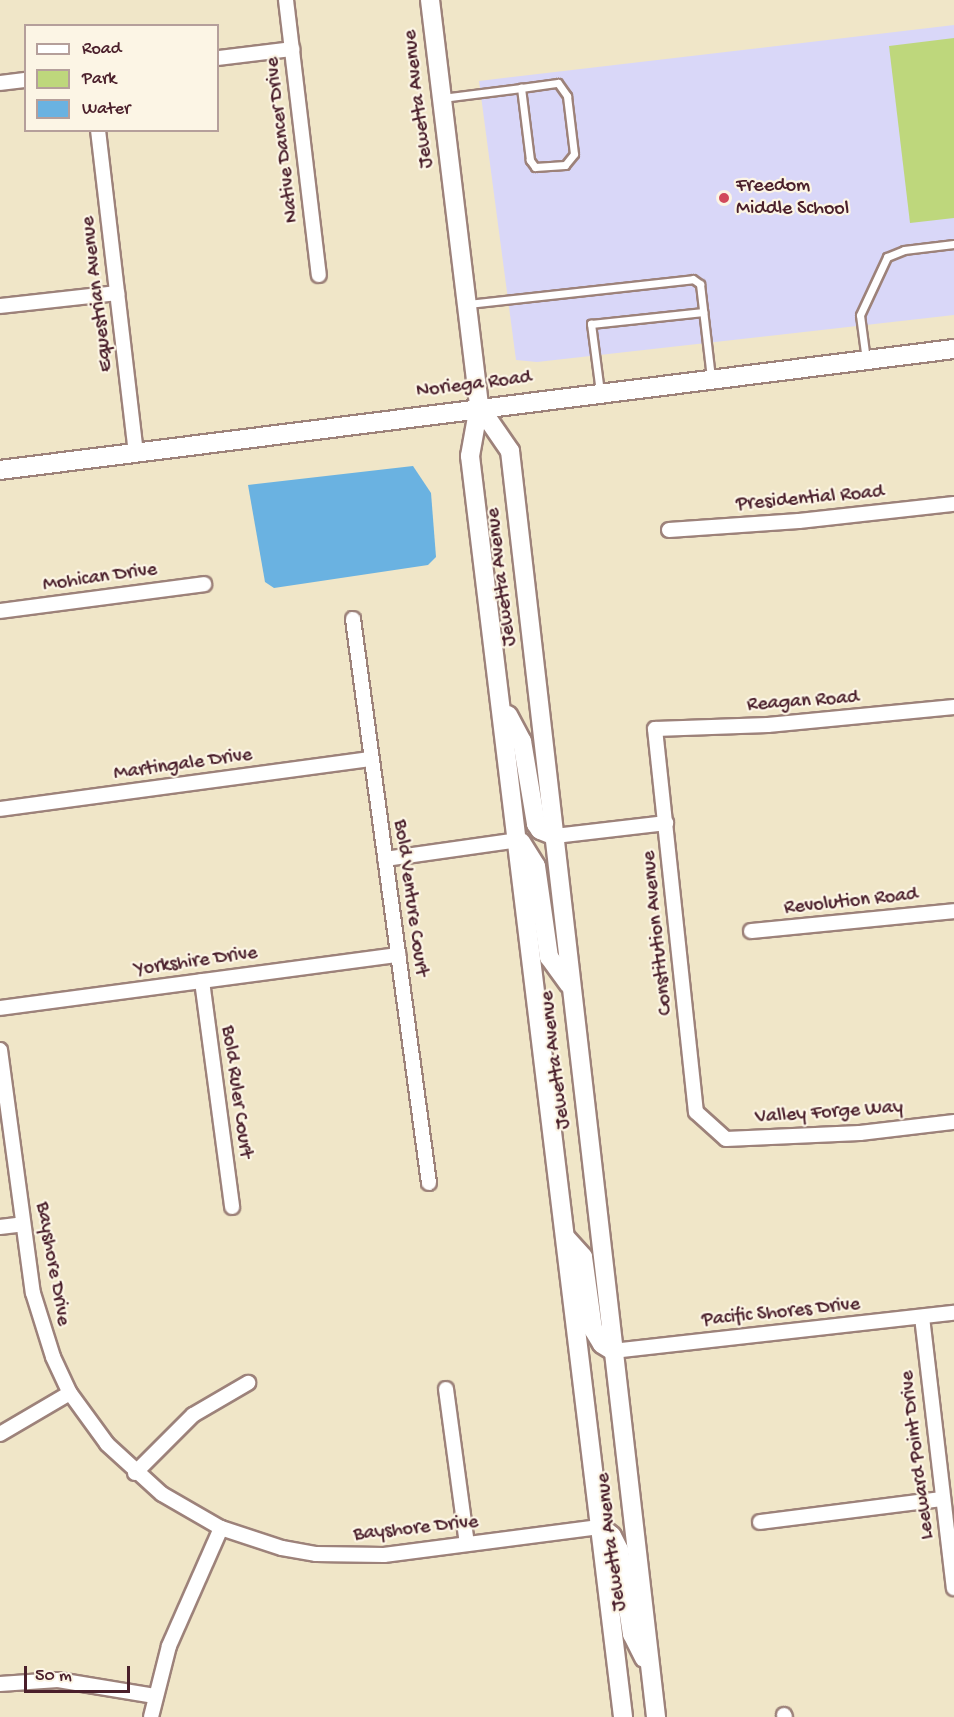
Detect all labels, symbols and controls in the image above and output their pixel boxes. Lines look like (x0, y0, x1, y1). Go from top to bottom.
legend (24, 24, 219, 132)
street label: Jewetta Avenue (399, 29, 439, 169)
text: Road (82, 39, 121, 60)
street label: Native Dancer Drive (261, 56, 305, 224)
text: Park (82, 69, 116, 90)
text: Water (82, 99, 130, 120)
place label: Freedom Middle School (736, 174, 849, 221)
marker: Freedom Middle School (717, 191, 731, 205)
street label: Equestrian Avenue (77, 215, 119, 373)
street label: Noriega Road (415, 366, 533, 404)
street label: Presidential Road (735, 481, 885, 517)
street label: Jewetta Avenue (482, 507, 522, 647)
street label: Mohican Drive (41, 558, 159, 598)
street label: Reagan Road (746, 686, 860, 718)
street label: Martingale Drive (112, 743, 254, 787)
street label: Bold Venture Court (387, 818, 433, 978)
street label: Constitution Avenue (637, 849, 679, 1017)
street label: Revolution Road (783, 883, 919, 921)
street label: Yorkshire Drive (133, 942, 259, 982)
street label: Jewetta Avenue (536, 990, 576, 1130)
street label: Bold Ruler Court (215, 1024, 257, 1160)
street label: Valley Forge Way (754, 1096, 904, 1130)
street label: Bayshore Drive (29, 1200, 75, 1328)
street label: Pacific Shores Drive (701, 1293, 861, 1333)
street label: Leeward Point Drive (896, 1369, 940, 1541)
street label: Jewetta Avenue (592, 1472, 632, 1612)
street label: Bayshore Drive (352, 1511, 480, 1547)
scale bar (27, 1654, 134, 1692)
text: 50 m (35, 1666, 72, 1687)

